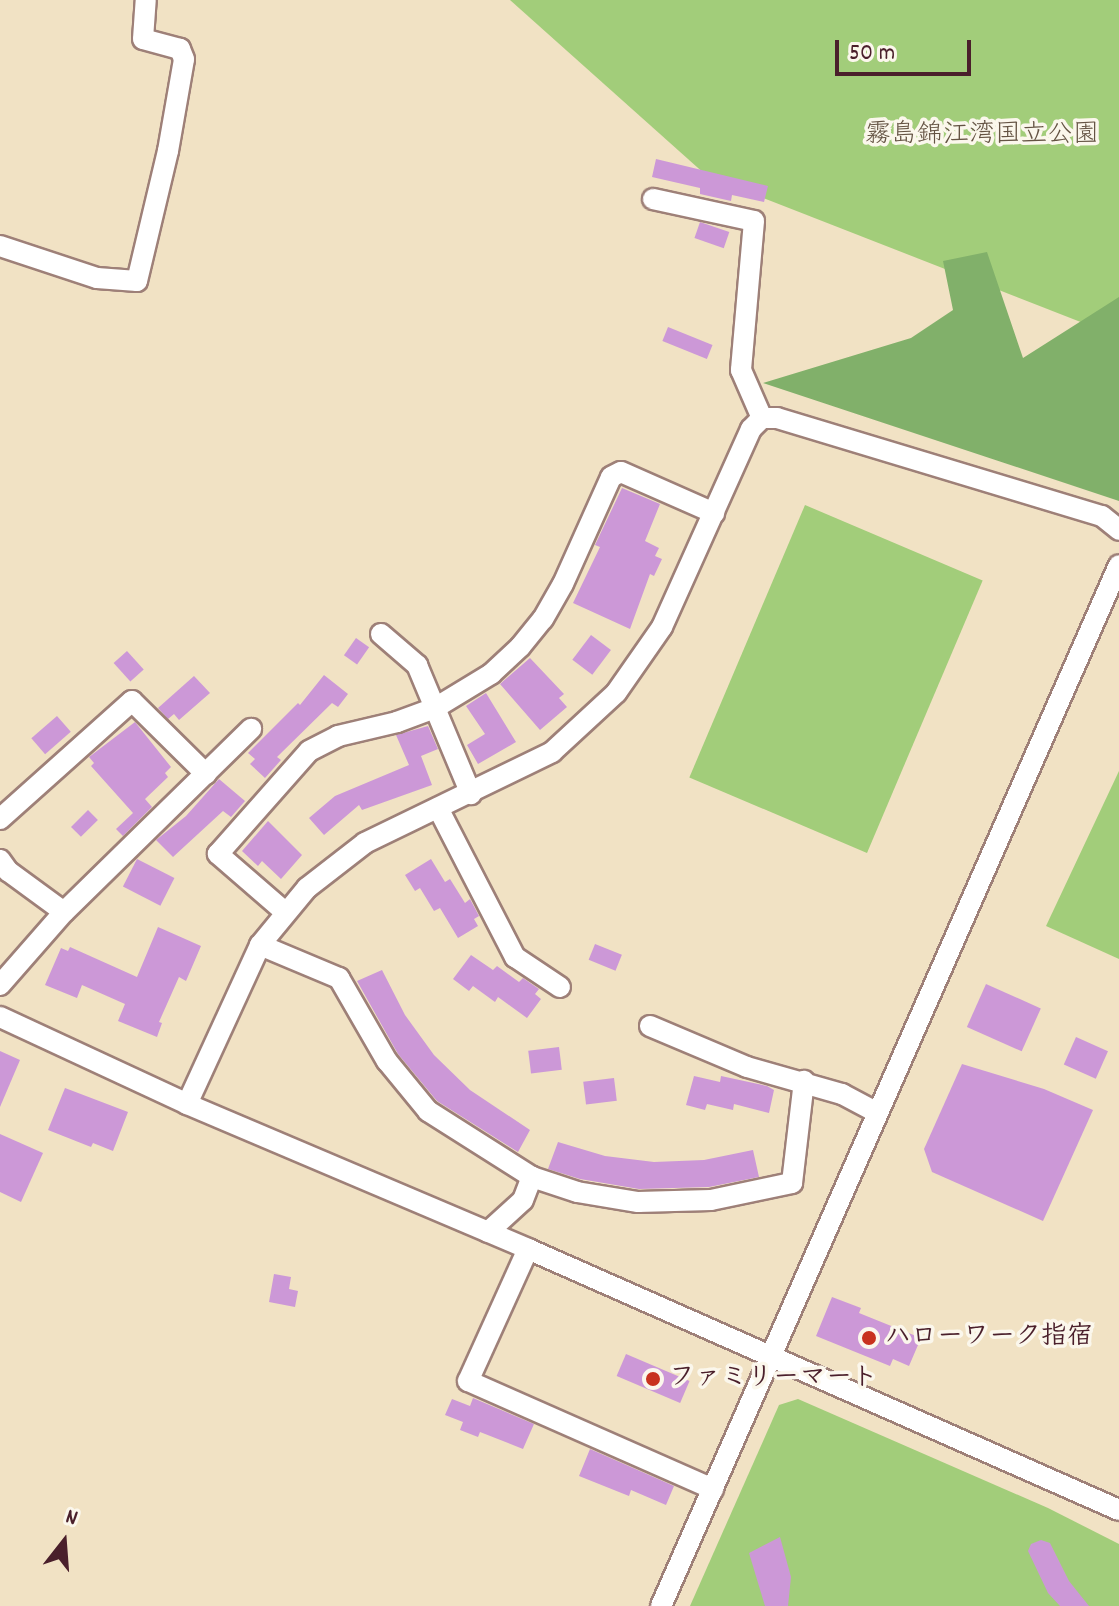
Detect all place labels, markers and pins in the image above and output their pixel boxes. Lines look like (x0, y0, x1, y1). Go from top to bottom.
place label: ハローワーク指宿 (885, 1322, 1093, 1354)
marker: ハローワーク指宿 (860, 1329, 878, 1347)
place label: ファミリーマート (669, 1363, 877, 1395)
marker: ファミリーマート (644, 1370, 662, 1388)

